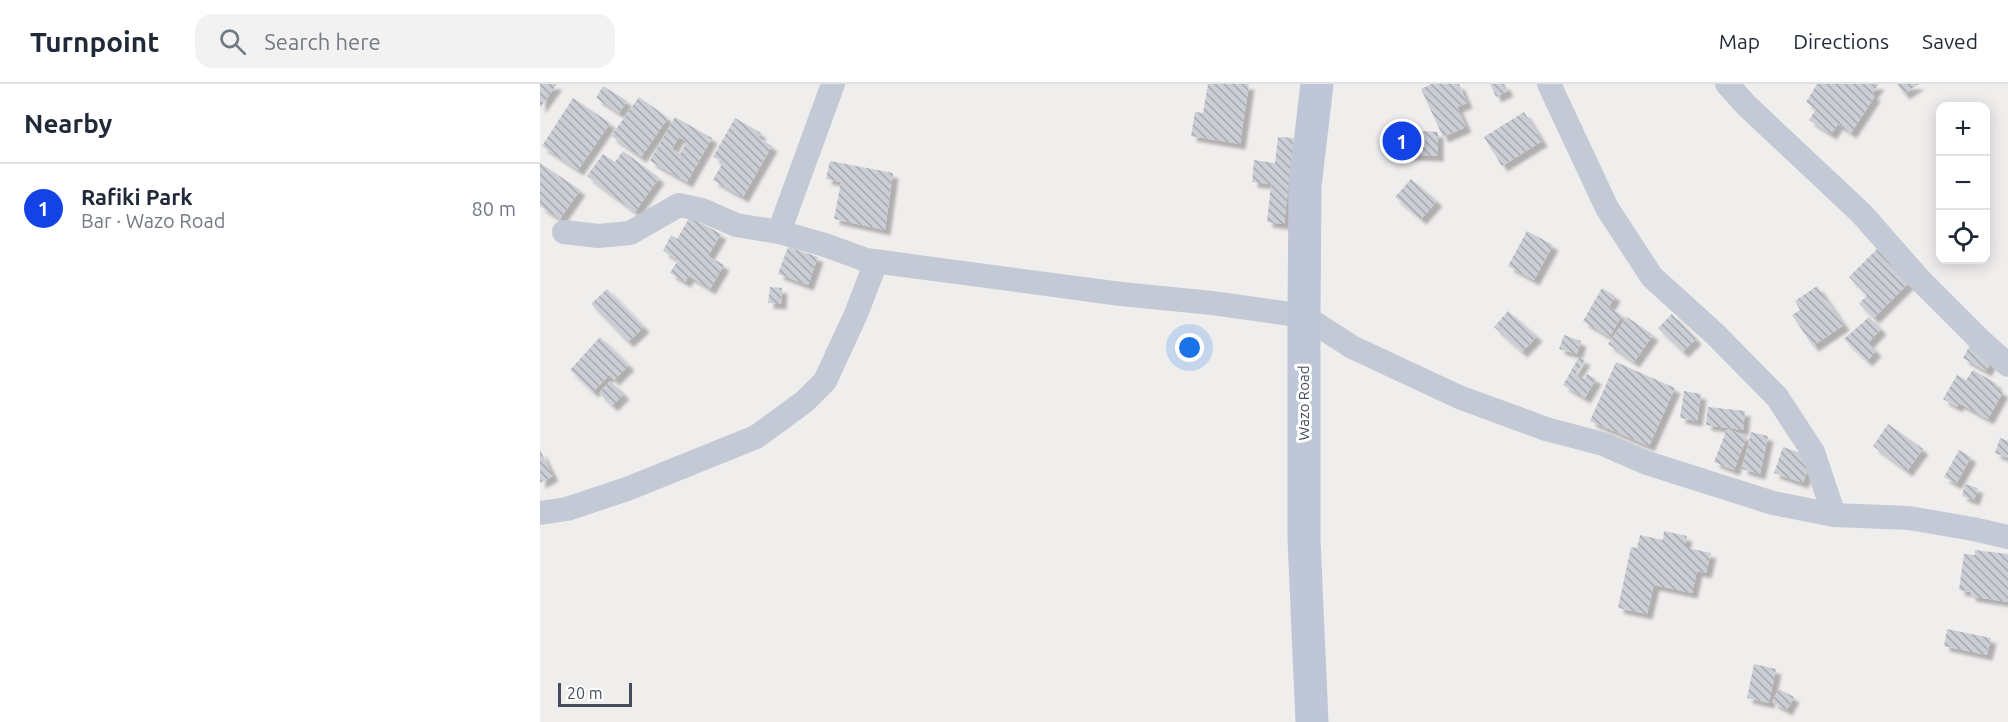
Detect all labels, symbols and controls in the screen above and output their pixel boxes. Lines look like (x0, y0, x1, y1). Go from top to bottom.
search box (195, 14, 615, 68)
icon: search (216, 25, 249, 58)
text: Turnpoint (30, 26, 159, 57)
text: Search here (264, 29, 381, 54)
text: Map (1719, 29, 1760, 53)
text: Directions (1793, 29, 1889, 53)
text: Saved (1922, 29, 1978, 53)
map controls (1936, 102, 1990, 264)
button: + (1936, 102, 1990, 156)
text: Nearby (24, 109, 112, 138)
pin: 1 (1382, 118, 1422, 164)
button: − (1936, 156, 1990, 210)
text: Rafiki Park (81, 184, 193, 209)
text: 1 (38, 197, 49, 220)
text: 80 m (472, 197, 516, 220)
text: Bar · Wazo Road (81, 209, 225, 232)
button: locate (1936, 210, 1990, 264)
your location (1175, 333, 1204, 362)
street label: Wazo Road (1295, 366, 1312, 440)
scale bar (558, 680, 632, 708)
text: 20 m (567, 684, 603, 702)

